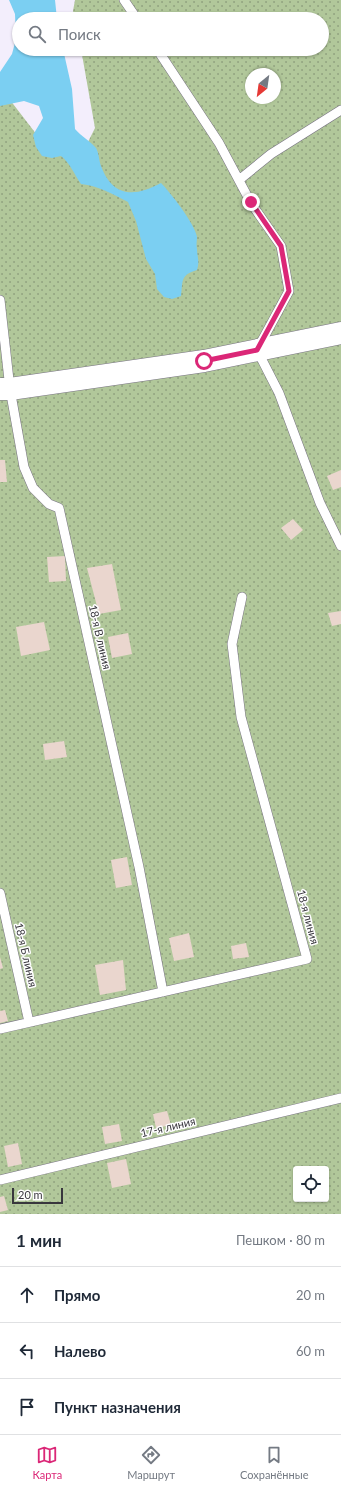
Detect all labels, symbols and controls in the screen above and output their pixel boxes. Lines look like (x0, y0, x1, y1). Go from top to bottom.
search box (12, 12, 329, 56)
icon: search (26, 23, 48, 45)
text: Поиск (58, 25, 101, 43)
north arrow (245, 68, 281, 104)
route end (242, 193, 260, 211)
route start (195, 352, 213, 370)
street label: 18-я В линия (87, 603, 114, 670)
street label: 18-я линия (295, 888, 322, 946)
street label: 18-я Б линия (13, 922, 40, 988)
street label: 17-я линия (139, 1114, 197, 1139)
map controls (293, 1166, 329, 1202)
button: locate (293, 1166, 329, 1202)
scale bar (12, 1186, 63, 1205)
text: 20 m (18, 1188, 43, 1201)
text: 1 мин (16, 1230, 62, 1251)
text: Пешком · 80 m (236, 1232, 325, 1248)
icon: ahead (16, 1284, 38, 1306)
text: Прямо (54, 1286, 100, 1304)
text: 20 m (296, 1287, 325, 1303)
icon: left (16, 1340, 38, 1362)
text: Налево (54, 1342, 106, 1360)
text: 60 m (296, 1343, 325, 1359)
icon: arrive (16, 1396, 38, 1418)
text: Пункт назначения (54, 1398, 181, 1416)
tab: Карта (32, 1444, 62, 1481)
tab: Маршрут (127, 1444, 175, 1481)
tab: Сохранённые (240, 1444, 309, 1481)

